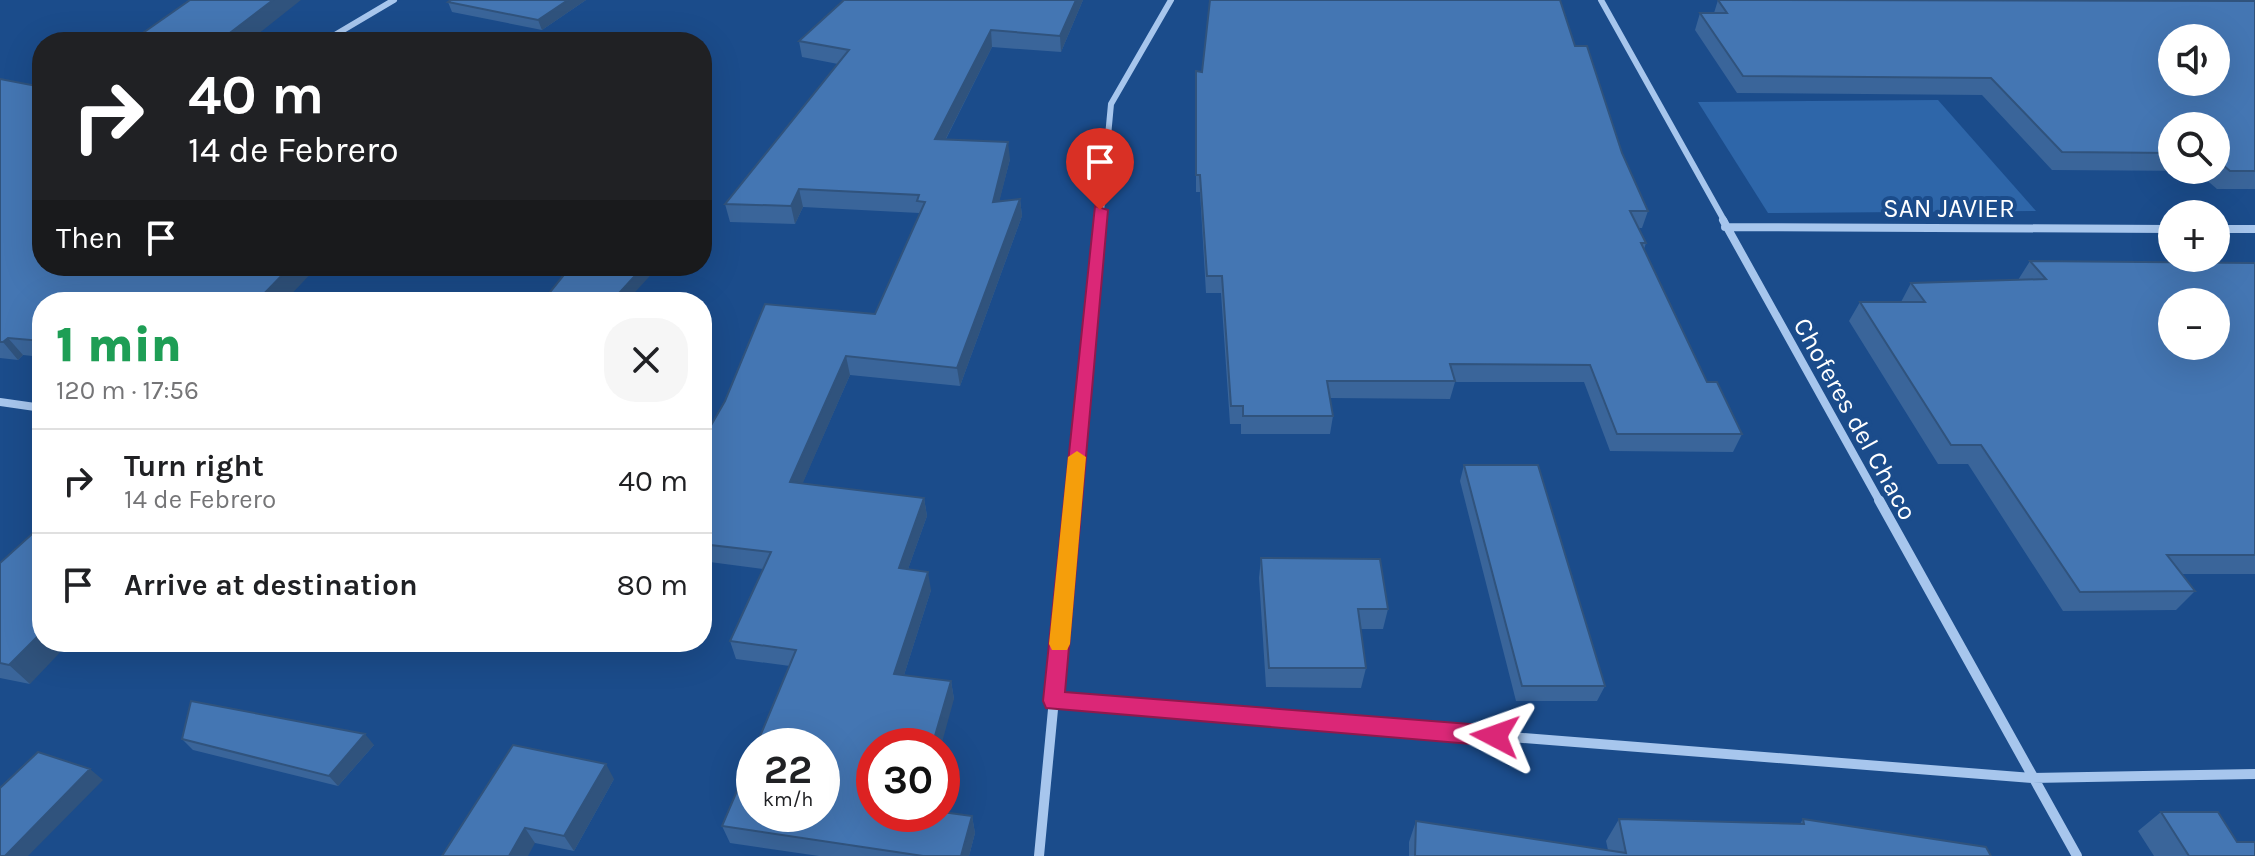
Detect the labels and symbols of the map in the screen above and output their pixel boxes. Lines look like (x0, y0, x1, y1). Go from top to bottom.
pin (1066, 128, 1134, 210)
street label: SAN JAVIER (1883, 193, 2015, 224)
street label: Choferes del Chaco (1787, 312, 1923, 526)
position arrow (1453, 694, 1537, 778)
speed limit sign: 30 (856, 728, 960, 832)

